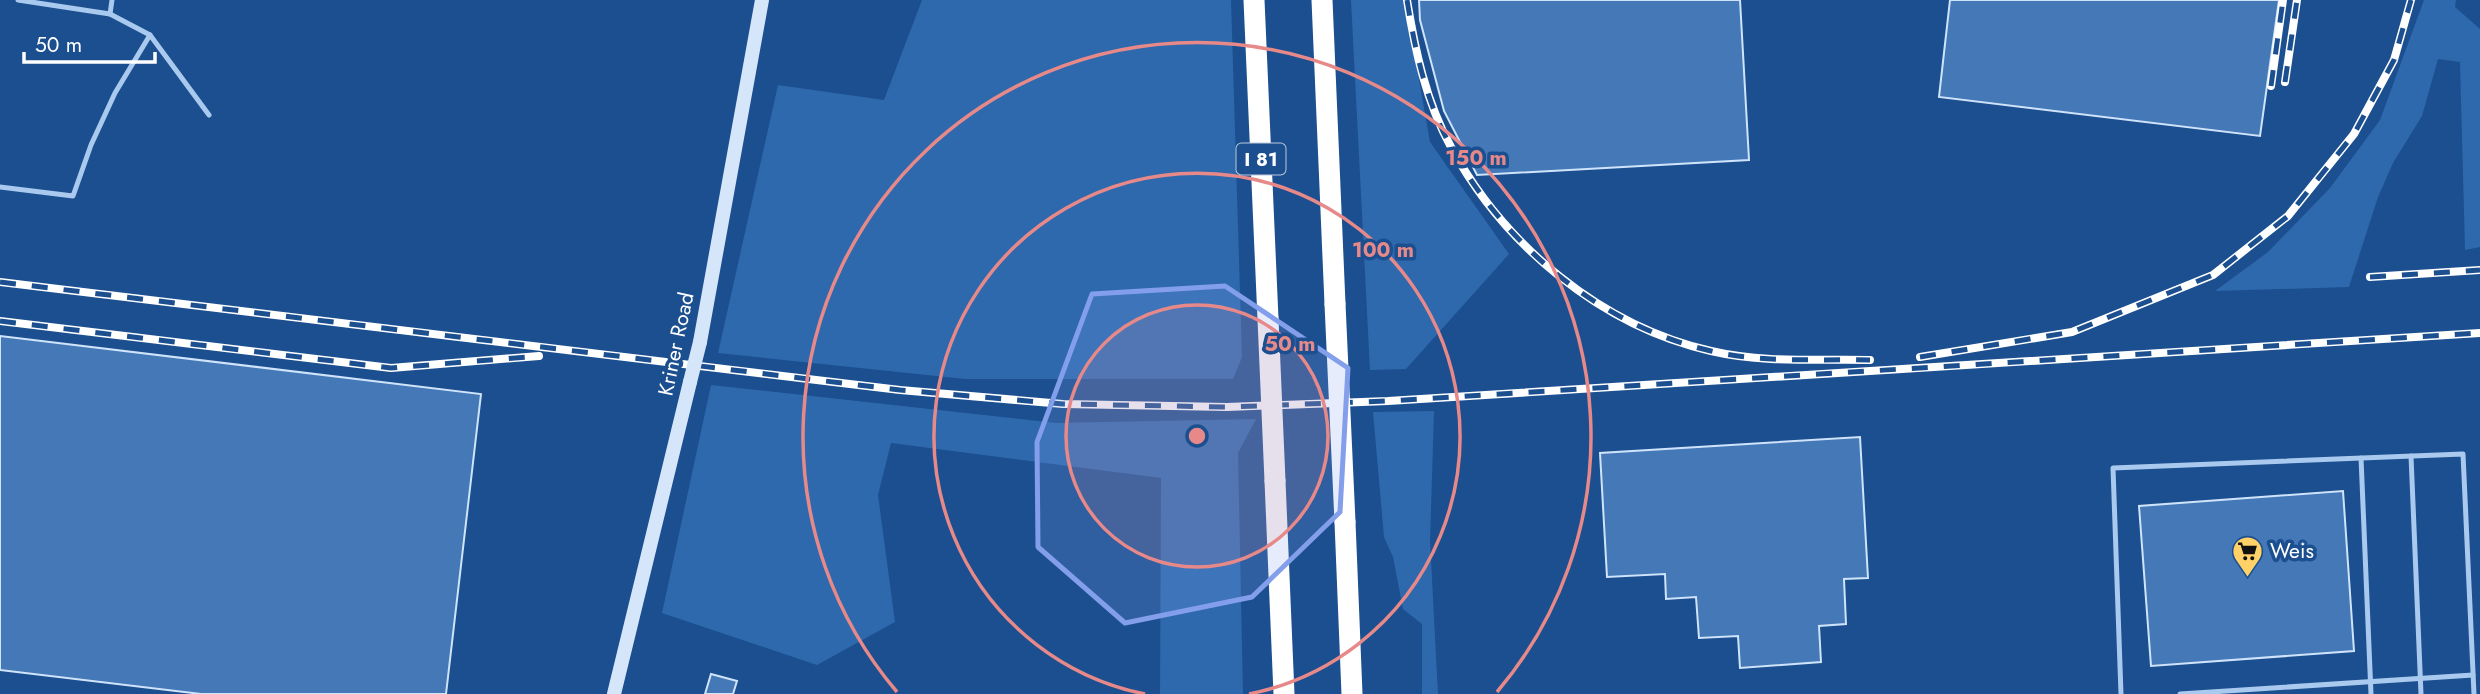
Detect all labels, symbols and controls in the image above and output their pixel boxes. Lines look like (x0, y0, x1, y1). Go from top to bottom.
scale bar (24, 21, 156, 65)
text: 50 m (35, 30, 82, 60)
text: 150 m (1445, 143, 1507, 173)
road number: I 81 (1236, 144, 1286, 174)
text: 100 m (1352, 235, 1414, 265)
street label: Kriner Road (650, 289, 702, 399)
text: 50 m (1265, 329, 1315, 359)
centre of rings (1185, 424, 1209, 448)
supermarket icon: Weis (2230, 534, 2264, 578)
place label: Weis (2270, 536, 2314, 566)

